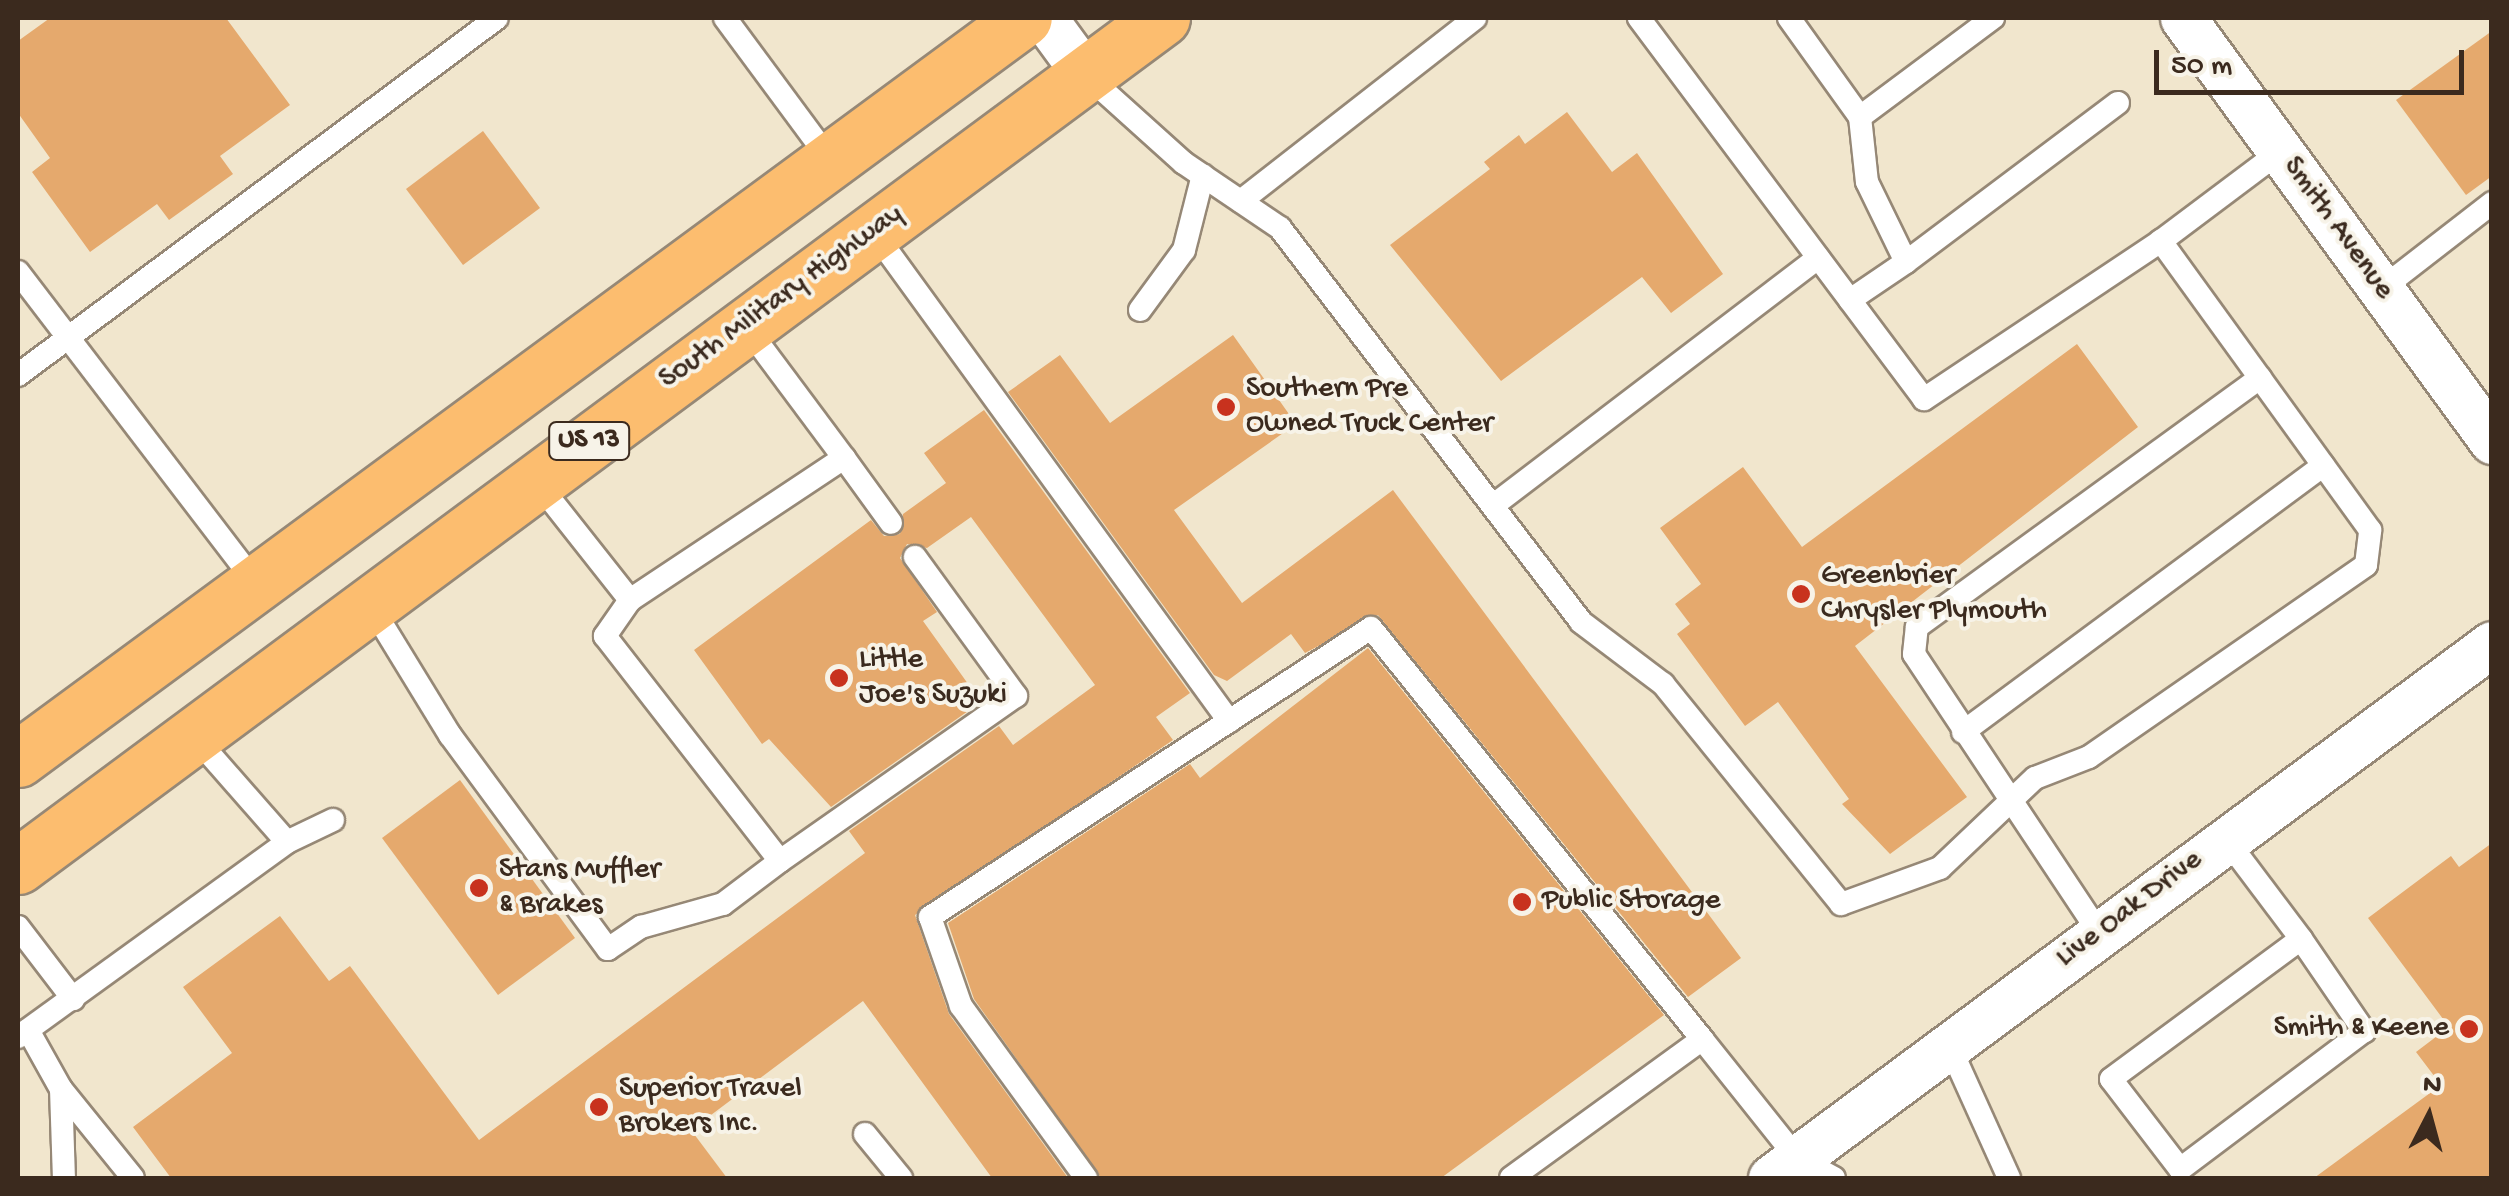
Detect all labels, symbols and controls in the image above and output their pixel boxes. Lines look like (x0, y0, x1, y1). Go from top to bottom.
scale bar (2159, 30, 2469, 92)
text: 50 m (2171, 50, 2232, 85)
street label: Smith Avenue (2273, 151, 2401, 307)
street label: South Military Highway (653, 198, 911, 398)
place label: Southern Pre Owned Truck Center (1246, 372, 1493, 442)
marker: Southern Pre Owned Truck Center (1215, 396, 1237, 418)
road number: US 13 (546, 418, 632, 464)
place label: Greenbrier Chrysler Plymouth (1821, 559, 2047, 630)
marker: Greenbrier Chrysler Plymouth (1790, 583, 1812, 605)
place label: Little Joe's Suzuki (859, 643, 1007, 714)
marker: Little Joe's Suzuki (828, 667, 850, 689)
street label: Live Oak Drive (2050, 843, 2210, 977)
place label: Stans Muffler & Brakes (499, 853, 660, 924)
marker: Stans Muffler & Brakes (468, 877, 490, 899)
place label: Public Storage (1542, 884, 1720, 920)
marker: Public Storage (1511, 891, 1533, 913)
place label: Smith & Keene (2274, 1011, 2449, 1047)
marker: Smith & Keene (2458, 1018, 2480, 1040)
north arrow (2379, 1066, 2479, 1166)
text: N (2421, 1068, 2443, 1103)
place label: Superior Travel Brokers Inc. (619, 1072, 802, 1142)
marker: Superior Travel Brokers Inc. (588, 1096, 610, 1118)

